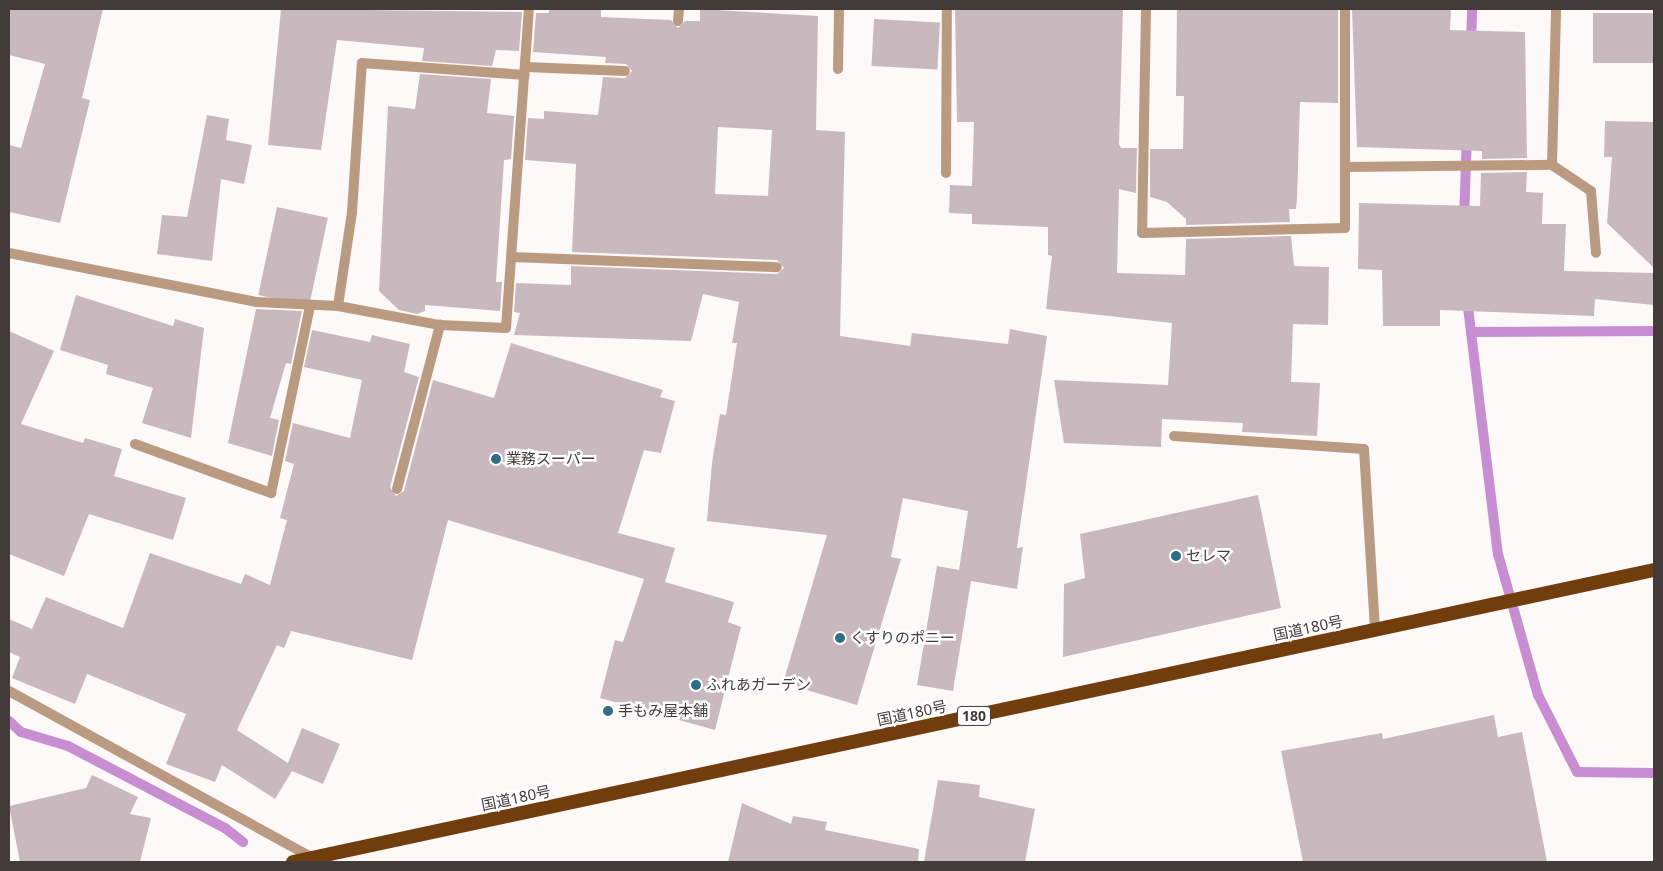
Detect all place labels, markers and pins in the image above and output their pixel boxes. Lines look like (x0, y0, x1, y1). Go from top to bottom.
place label: 業務スーパー (506, 450, 596, 468)
marker: 業務スーパー (490, 453, 502, 465)
place label: セレマ (1186, 547, 1231, 565)
marker: セレマ (1170, 550, 1182, 562)
place label: くすりのポニー (850, 629, 955, 647)
marker: くすりのポニー (834, 632, 846, 644)
place label: ふれあガーデン (706, 676, 811, 694)
marker: ふれあガーデン (690, 679, 702, 691)
place label: 手もみ屋本舗 (618, 702, 708, 720)
marker: 手もみ屋本舗 (602, 705, 614, 717)

